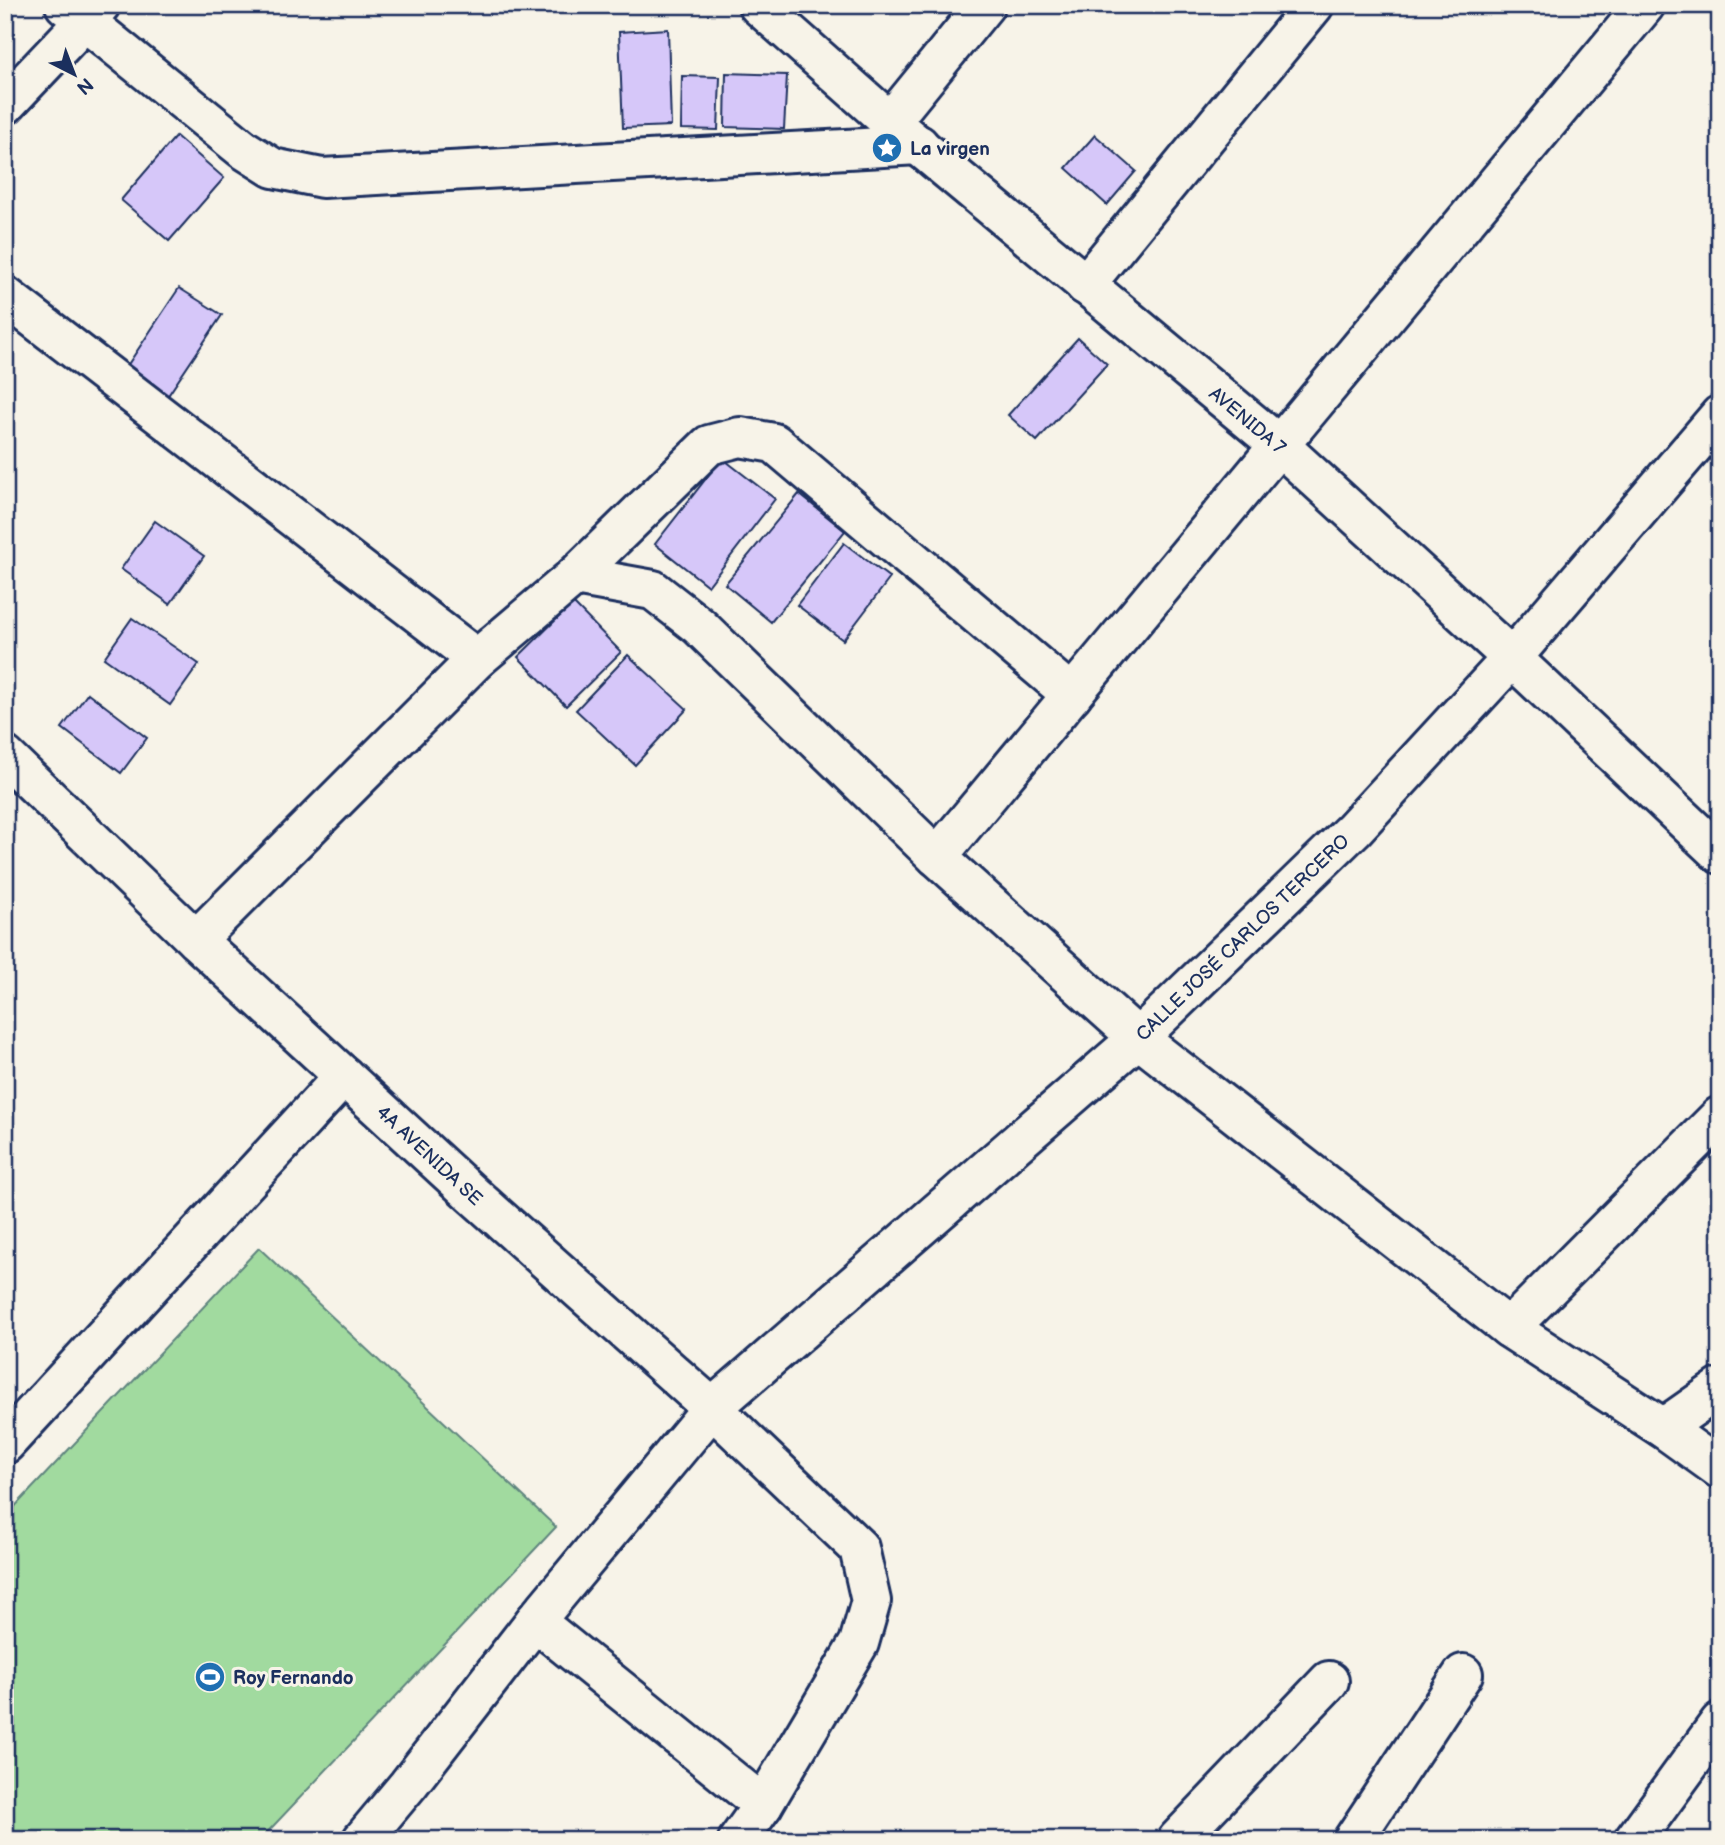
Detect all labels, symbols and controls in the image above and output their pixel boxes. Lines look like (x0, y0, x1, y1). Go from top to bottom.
north arrow (38, 38, 108, 108)
text: N (71, 72, 97, 99)
place icon: La virgen (870, 131, 904, 165)
place label: La virgen (910, 138, 990, 161)
street label: AVENIDA 7 (1204, 382, 1291, 460)
street label: CALLE JOSÉ CARLOS TERCERO (1131, 829, 1355, 1046)
street label: 4A AVENIDA SE (371, 1101, 487, 1211)
sports icon: Roy Fernando (193, 1660, 227, 1694)
place label: Roy Fernando (233, 1667, 354, 1690)

